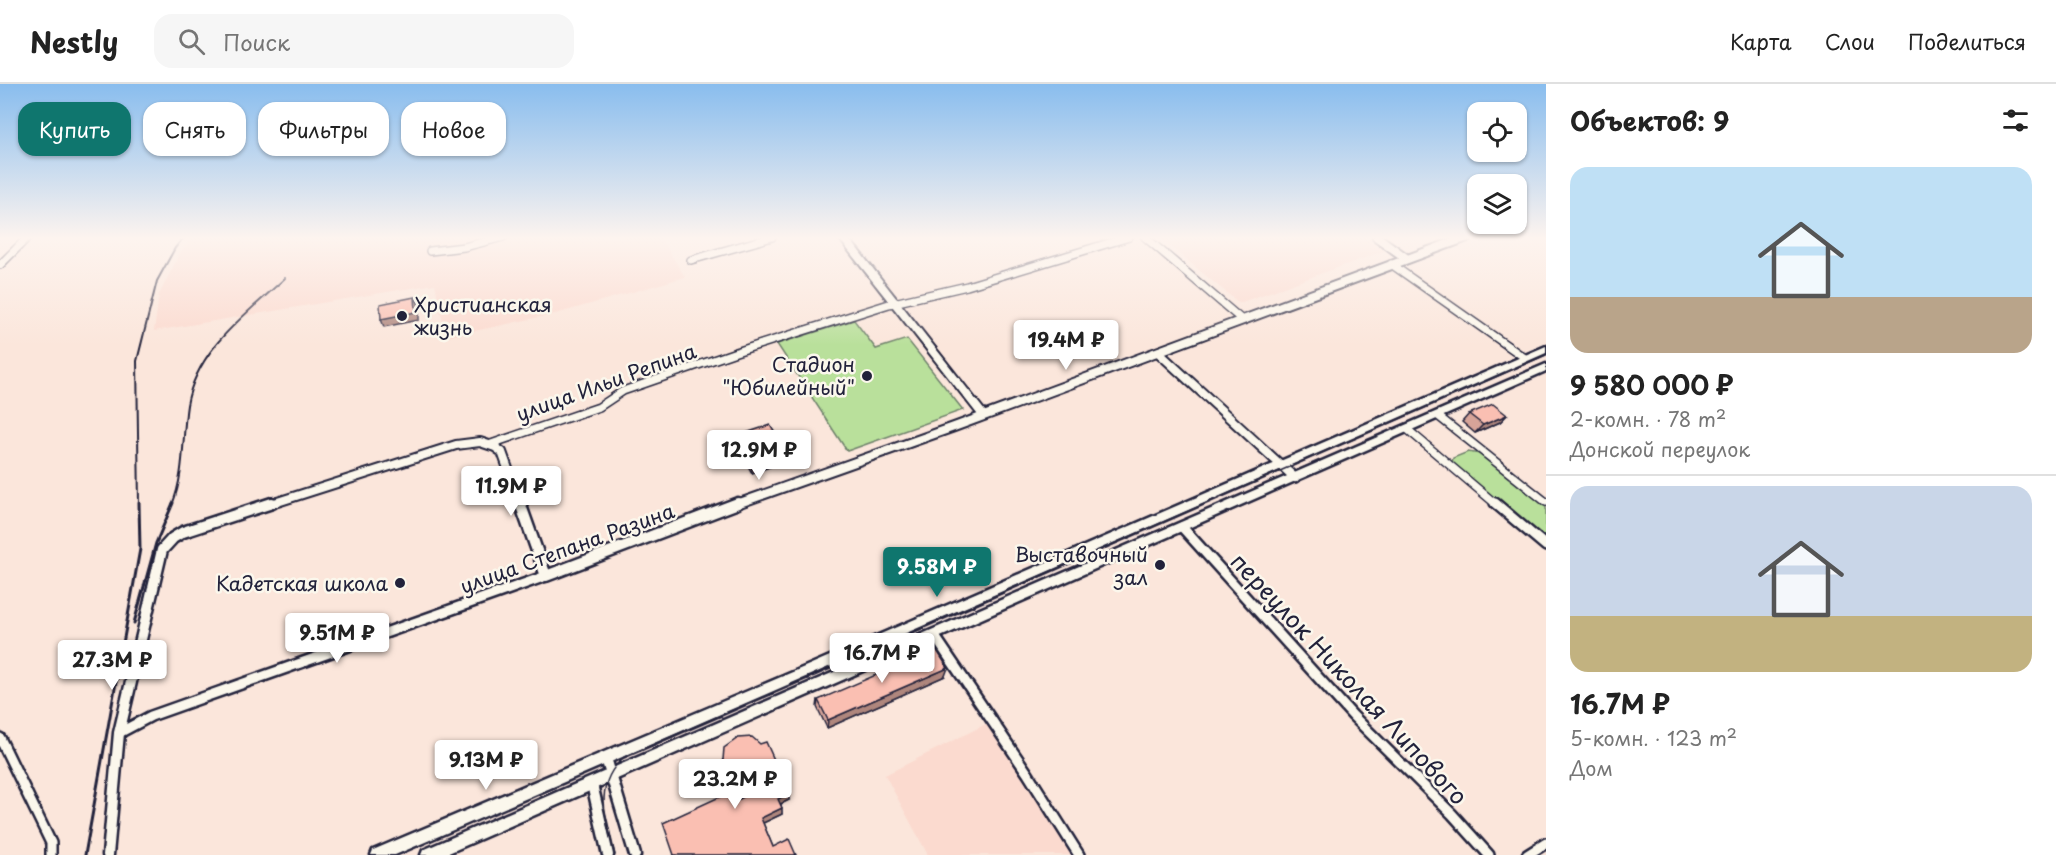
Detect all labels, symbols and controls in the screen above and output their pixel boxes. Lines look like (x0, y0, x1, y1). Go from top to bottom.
search box (154, 14, 574, 68)
text: Nestly (30, 20, 118, 63)
icon: search (175, 25, 208, 58)
text: Поиск (223, 25, 290, 58)
text: Карта (1730, 25, 1792, 57)
text: Слои (1825, 25, 1875, 57)
text: Поделиться (1908, 25, 2026, 57)
text: Объектов: 9 (1570, 101, 1729, 140)
chip: Купить (18, 102, 131, 156)
chip: Снять (143, 102, 246, 156)
chip: Фильтры (258, 102, 389, 156)
chip: Новое (401, 102, 506, 156)
map controls (1467, 102, 1527, 234)
button: locate (1467, 102, 1527, 162)
icon: filters (1999, 104, 2032, 137)
button: layers (1467, 174, 1527, 234)
icon: home (1747, 206, 1855, 314)
place label: Христианская жизнь (413, 289, 552, 342)
marker: Христианская жизнь (395, 309, 409, 323)
pin: 19.4M ₽ (1011, 320, 1121, 371)
text: 19.4M ₽ (1028, 324, 1104, 354)
street label: улица Ильи Репина (512, 335, 701, 429)
place label: Стадион "Юбилейный" (722, 349, 855, 402)
text: 9 580 000 ₽ (1570, 365, 1734, 404)
marker: Стадион "Юбилейный" (860, 369, 874, 383)
text: 2-комн. · 78 m² (1570, 404, 1726, 434)
pin: 12.9M ₽ (704, 430, 814, 481)
text: 12.9M ₽ (721, 434, 797, 464)
text: Донской переулок (1570, 434, 1750, 464)
pin: 11.9M ₽ (456, 466, 566, 517)
text: 11.9M ₽ (475, 470, 547, 500)
street label: улица Степана Разина (456, 495, 679, 601)
icon: home (1747, 525, 1855, 633)
place label: Выставочный зал (1015, 539, 1148, 592)
street label: переулок Николая Липового (1223, 544, 1477, 812)
pin: 9.58M ₽ (882, 547, 992, 598)
text: 9.58M ₽ (897, 551, 977, 581)
marker: Выставочный зал (1153, 558, 1167, 572)
place label: Кадетская школа (216, 568, 389, 598)
marker: Кадетская школа (393, 576, 407, 590)
pin: 9.51M ₽ (282, 613, 392, 664)
text: 9.51M ₽ (299, 617, 375, 647)
pin: 16.7M ₽ (827, 633, 937, 684)
text: 16.7M ₽ (844, 637, 920, 667)
pin: 27.3M ₽ (57, 640, 167, 691)
text: 27.3M ₽ (72, 644, 152, 674)
text: 16.7M ₽ (1570, 684, 1670, 723)
text: 5-комн. · 123 m² (1570, 723, 1737, 753)
pin: 9.13M ₽ (431, 740, 541, 791)
text: 9.13M ₽ (449, 744, 523, 774)
text: Дом (1570, 753, 1613, 783)
pin: 23.2M ₽ (680, 759, 790, 810)
text: 23.2M ₽ (693, 763, 777, 793)

